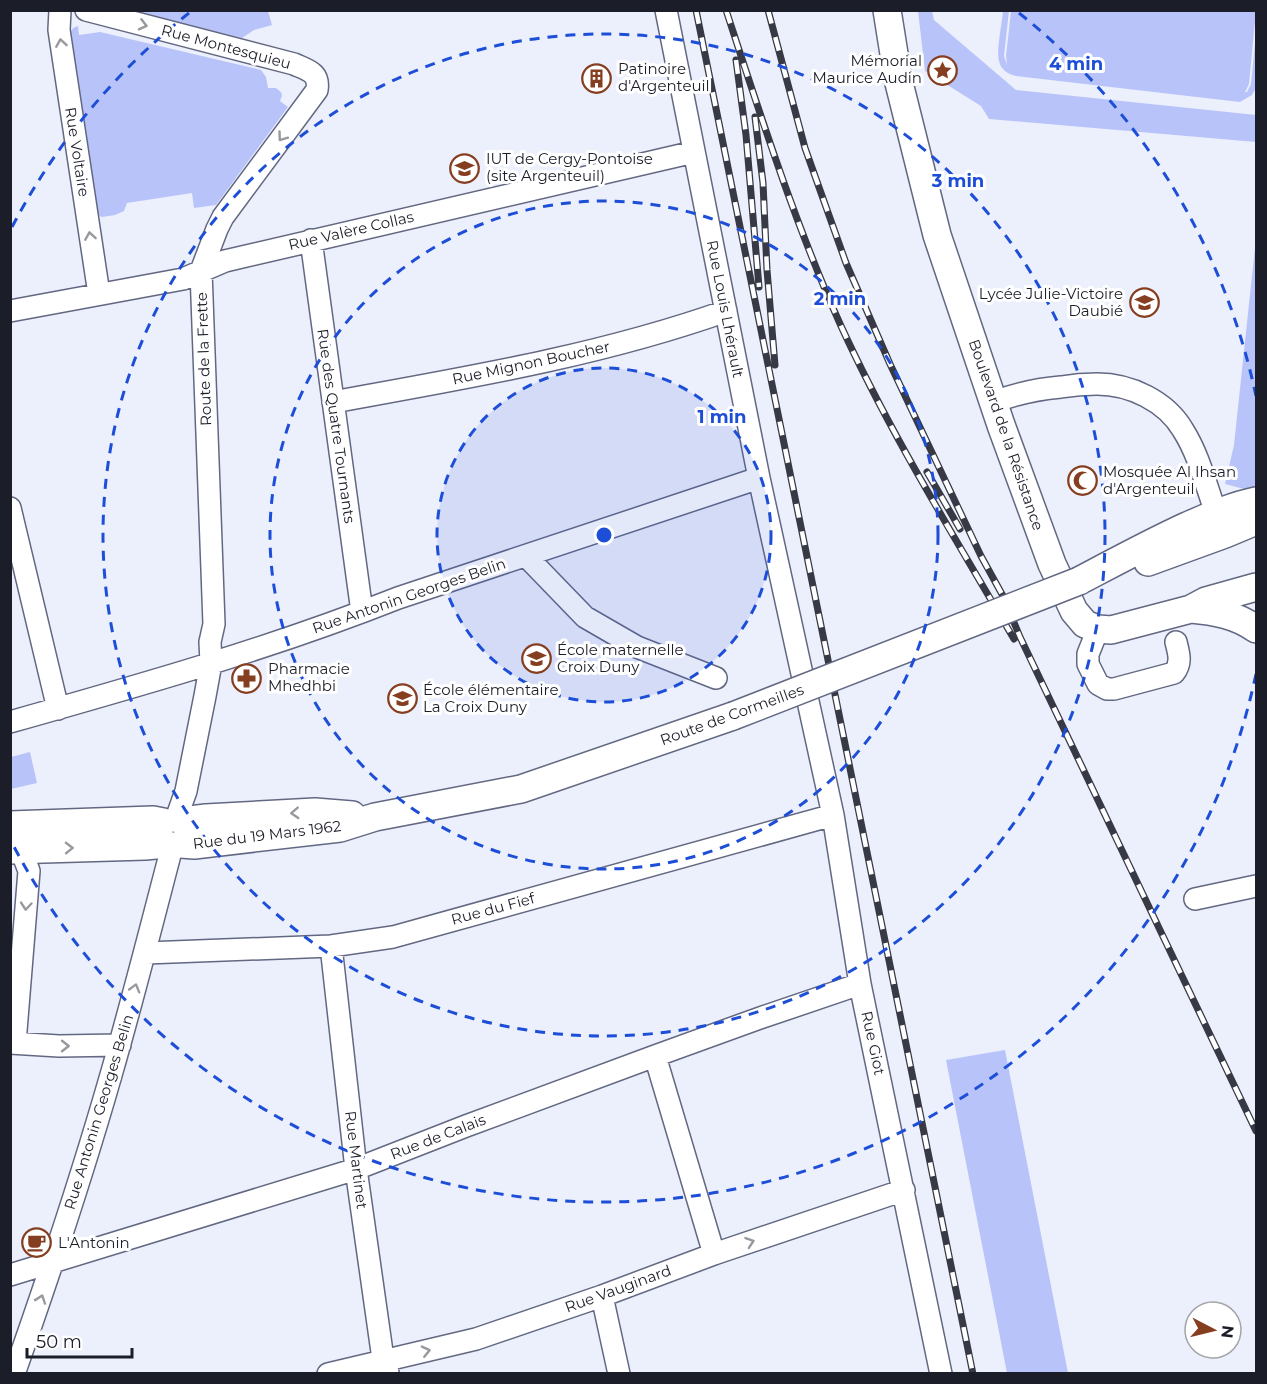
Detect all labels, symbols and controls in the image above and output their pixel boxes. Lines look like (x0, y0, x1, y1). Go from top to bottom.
one-way arrow (138, 18, 148, 31)
street label: Rue Montesquieu (159, 20, 293, 73)
one-way arrow (55, 38, 67, 48)
place label: Mémorial Maurice Audin (812, 51, 922, 87)
text: 4 min (1049, 53, 1103, 75)
place icon: Mémorial Maurice Audin (927, 54, 959, 86)
place label: Patinoire d'Argenteuil (618, 59, 710, 95)
building icon: Patinoire d'Argenteuil (581, 62, 613, 94)
street label: Rue Voltaire (61, 106, 94, 198)
one-way arrow (278, 130, 289, 141)
place label: IUT de Cergy-Pontoise (site Argenteuil) (486, 149, 653, 185)
school or university icon: IUT de Cergy-Pontoise (site Argenteuil) (449, 152, 481, 184)
text: 3 min (931, 170, 984, 192)
street label: Rue Valère Collas (286, 207, 416, 254)
one-way arrow (84, 231, 97, 241)
street label: Rue Louis Lhérault (703, 238, 748, 379)
place label: Lycée Julie-Victoire Daubié (979, 284, 1123, 320)
school or university icon: Lycée Julie-Victoire Daubié (1128, 287, 1160, 319)
text: 2 min (814, 288, 866, 310)
street label: Route de la Frette (192, 292, 215, 426)
street label: Rue des Quatre Tournants (313, 327, 360, 525)
street label: Rue Mignon Boucher (450, 337, 611, 388)
street label: Boulevard de la Résistance (965, 337, 1048, 533)
text: 1 min (698, 406, 746, 428)
place label: Mosquée Al Ihsan d'Argenteuil (1103, 462, 1236, 498)
mosque icon: Mosquée Al Ihsan d'Argenteuil (1066, 465, 1098, 497)
centre of rings (594, 525, 614, 545)
street label: Rue Antonin Georges Belin (310, 553, 508, 638)
place label: École maternelle Croix Duny (557, 640, 684, 676)
school or university icon: École maternelle Croix Duny (520, 643, 552, 675)
place label: Pharmacie Mhedhbi (268, 659, 350, 695)
pharmacy icon: Pharmacie Mhedhbi (231, 662, 263, 694)
place label: École élémentaire La Croix Duny (423, 680, 559, 716)
street label: Route de Cormeilles (657, 680, 806, 749)
school or university icon: École élémentaire La Croix Duny (386, 683, 418, 715)
one-way arrow (291, 807, 300, 820)
street label: Rue du 19 Mars 1962 (192, 816, 342, 853)
one-way arrow (64, 842, 73, 855)
street label: Rue du Fief (449, 888, 538, 929)
one-way arrow (20, 902, 33, 911)
one-way arrow (128, 984, 141, 994)
street label: Rue Giot (857, 1009, 890, 1077)
street label: Rue Antonin Georges Belin (60, 1012, 137, 1212)
one-way arrow (61, 1040, 70, 1052)
street label: Rue Martinet (341, 1110, 372, 1210)
street label: Rue de Calais (387, 1110, 488, 1163)
cafe icon: L'Antonin (21, 1227, 53, 1259)
place label: L'Antonin (58, 1233, 130, 1252)
one-way arrow (744, 1237, 755, 1249)
street label: Rue Vauginard (562, 1260, 674, 1317)
one-way arrow (33, 1294, 46, 1304)
north arrow (1183, 1300, 1243, 1360)
scale bar (27, 1321, 132, 1359)
text: N (1217, 1324, 1238, 1339)
text: 50 m (36, 1331, 82, 1353)
one-way arrow (421, 1345, 431, 1358)

